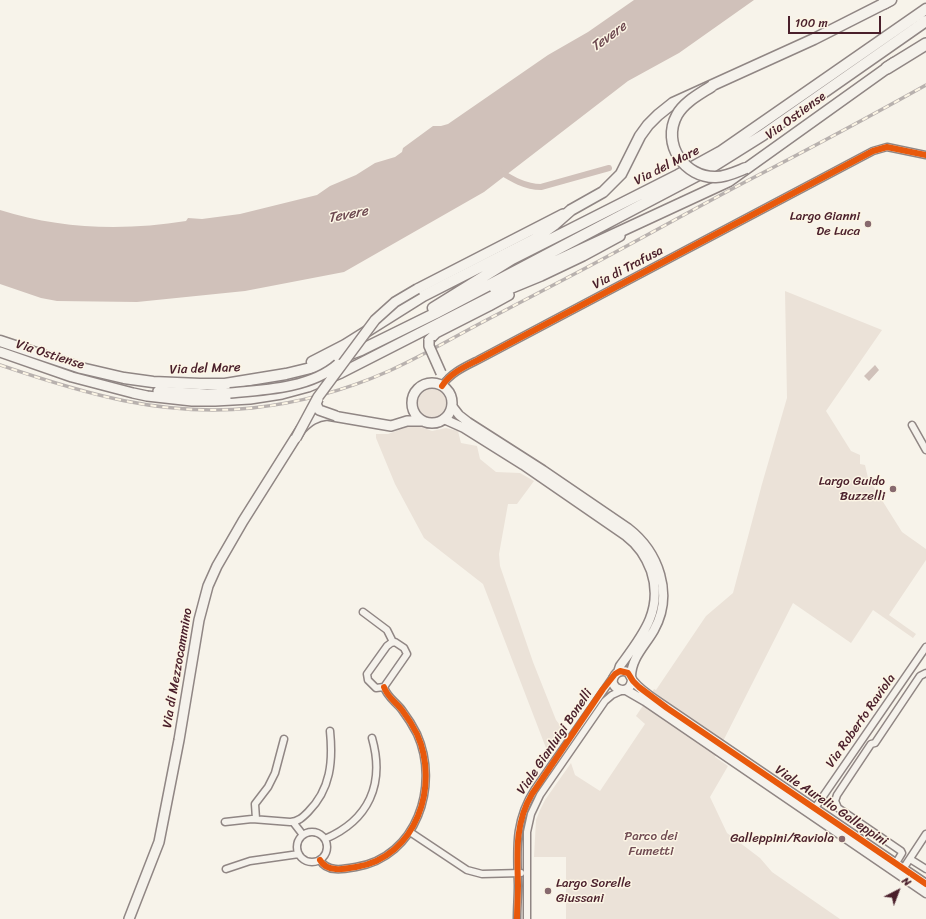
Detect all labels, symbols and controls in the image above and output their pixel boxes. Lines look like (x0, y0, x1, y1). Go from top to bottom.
scale bar (790, 8, 883, 34)
text: 100 m (795, 12, 828, 34)
water label: Tevere (588, 18, 630, 56)
street label: Via Ostiense (763, 89, 829, 143)
street label: Via del Mare (632, 143, 702, 189)
water label: Tevere (327, 203, 369, 227)
place label: Largo Gianni De Luca (790, 209, 860, 240)
marker: Largo Gianni De Luca (863, 219, 873, 229)
street label: Via di Trafusa (590, 243, 666, 293)
street label: Via Ostiense (14, 337, 86, 373)
street label: Via del Mare (169, 360, 241, 378)
place label: Largo Guido Buzzelli (819, 474, 885, 505)
marker: Largo Guido Buzzelli (888, 484, 898, 494)
street label: Via di Mezzocammino (160, 607, 196, 729)
street label: Via Roberto Raviola (823, 671, 899, 771)
street label: Viale Gianluigi Bonelli (514, 686, 596, 798)
street label: Viale Aurelio Galleppini (772, 762, 890, 850)
park label: Parco dei Fumetti (624, 829, 678, 860)
place label: Galleppini/Raviola (730, 831, 834, 847)
marker: Galleppini/Raviola (837, 834, 847, 844)
north arrow (878, 871, 918, 911)
text: N (897, 872, 916, 891)
place label: Largo Sorelle Giussani (556, 876, 631, 907)
marker: Largo Sorelle Giussani (543, 886, 553, 896)

